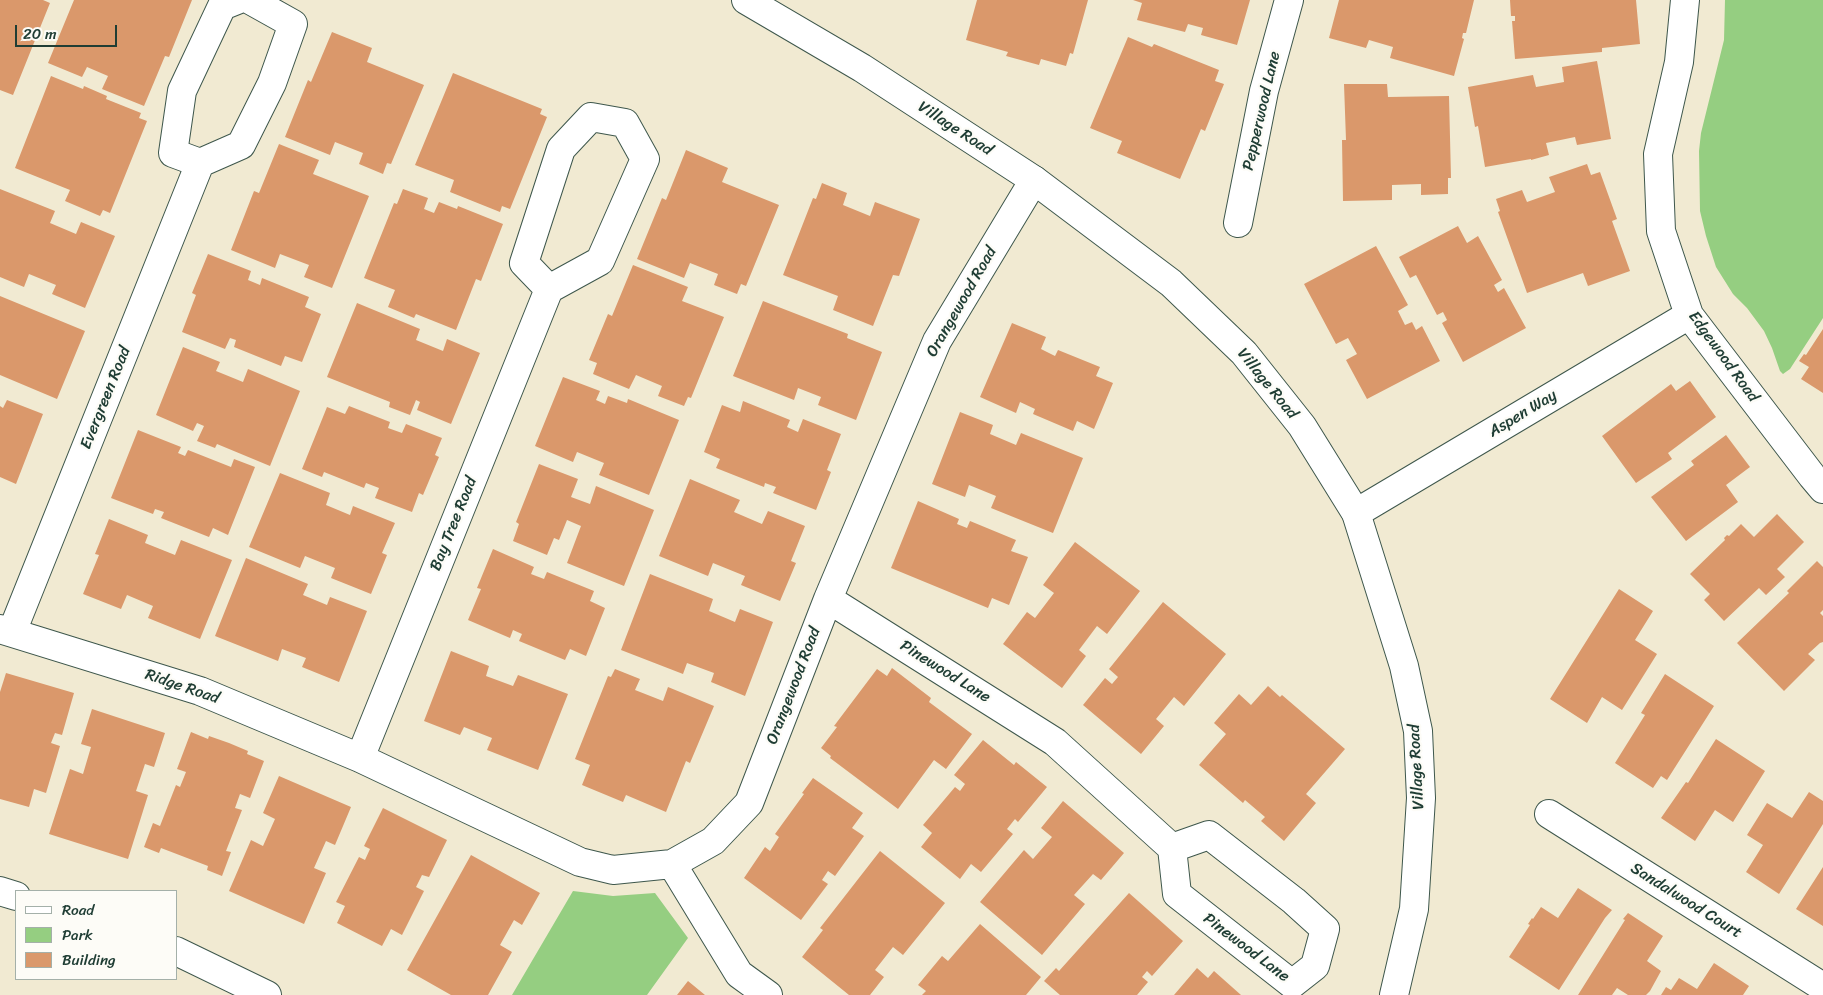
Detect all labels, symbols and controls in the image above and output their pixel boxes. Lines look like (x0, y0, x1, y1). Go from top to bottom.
scale bar (18, 15, 120, 47)
text: 20 m (23, 21, 57, 47)
street label: Pepperwood Lane (1239, 50, 1285, 172)
street label: Village Road (914, 98, 996, 160)
street label: Orangewood Road (923, 244, 1001, 360)
street label: Edgewood Road (1684, 308, 1762, 406)
street label: Evergreen Road (77, 344, 135, 452)
street label: Village Road (1233, 345, 1301, 423)
street label: Aspen Way (1485, 386, 1561, 442)
street label: Bay Tree Road (426, 474, 482, 574)
street label: Orangewood Road (763, 625, 825, 747)
street label: Pinewood Lane (896, 637, 994, 707)
street label: Ridge Road (142, 665, 222, 709)
street label: Village Road (1405, 724, 1429, 810)
street label: Sandalwood Court (1627, 859, 1745, 943)
legend (15, 890, 178, 980)
text: Road (62, 897, 94, 923)
street label: Pinewood Lane (1199, 909, 1293, 987)
text: Park (62, 922, 93, 948)
text: Building (62, 947, 116, 973)

